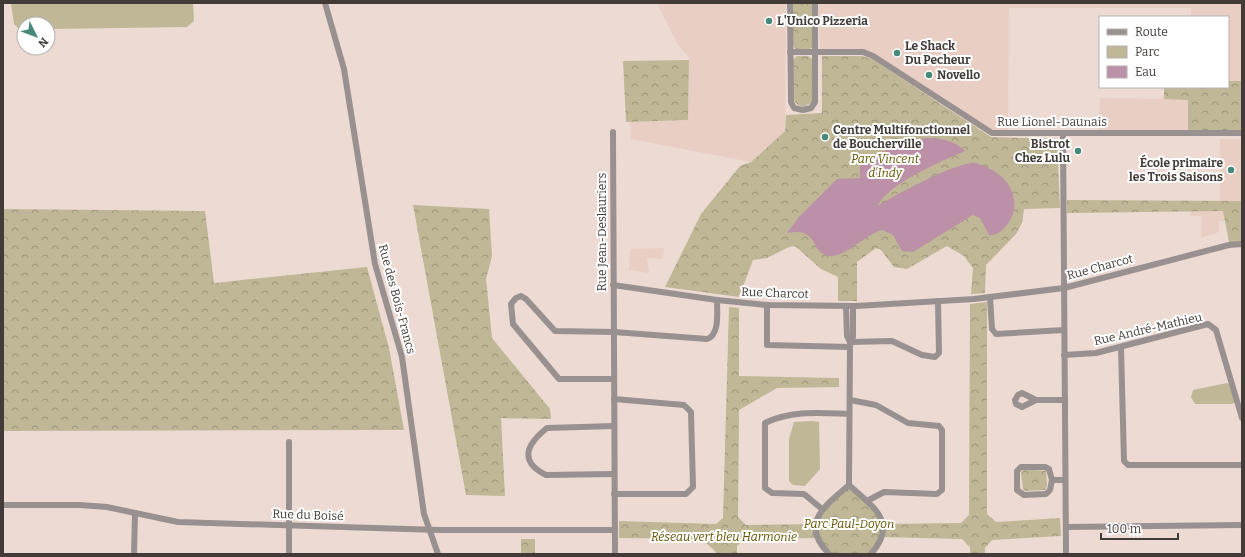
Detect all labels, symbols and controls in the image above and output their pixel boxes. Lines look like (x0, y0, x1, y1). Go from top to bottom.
place label: L'Unico Pizzeria (777, 14, 868, 28)
north arrow (16, 16, 56, 56)
marker: L'Unico Pizzeria (764, 16, 774, 26)
legend (1099, 16, 1229, 88)
text: Route (1135, 25, 1168, 39)
text: N (35, 35, 51, 50)
place label: Le Shack Du Pecheur (905, 39, 971, 67)
text: Parc (1135, 45, 1160, 59)
marker: Le Shack Du Pecheur (892, 48, 902, 58)
text: Eau (1135, 65, 1157, 79)
place label: Novello (937, 68, 980, 82)
marker: Novello (924, 70, 934, 80)
street label: Rue Lionel-Daunais (997, 115, 1107, 129)
place label: Centre Multifonctionnel de Boucherville (833, 123, 971, 151)
marker: Centre Multifonctionnel de Boucherville (820, 132, 830, 142)
place label: Bistrot Chez Lulu (1015, 137, 1070, 165)
marker: Bistrot Chez Lulu (1073, 146, 1083, 156)
park label: Parc Vincent d'Indy (851, 152, 920, 180)
place label: École primaire les Trois Saisons (1129, 154, 1223, 184)
marker: École primaire les Trois Saisons (1226, 165, 1236, 175)
street label: Rue Jean-Deslauriers (595, 173, 609, 291)
street label: Rue des Bois-Francs (376, 243, 418, 356)
street label: Rue Charcot (1065, 251, 1135, 283)
street label: Rue Charcot (741, 285, 810, 301)
street label: Rue André-Mathieu (1093, 310, 1204, 348)
street label: Rue du Boisé (272, 507, 344, 523)
scale bar (1101, 515, 1178, 541)
park label: Parc Paul-Doyon (804, 517, 894, 531)
text: 100 m (1107, 522, 1142, 536)
park label: Réseau vert bleu Harmonie (651, 530, 797, 544)

